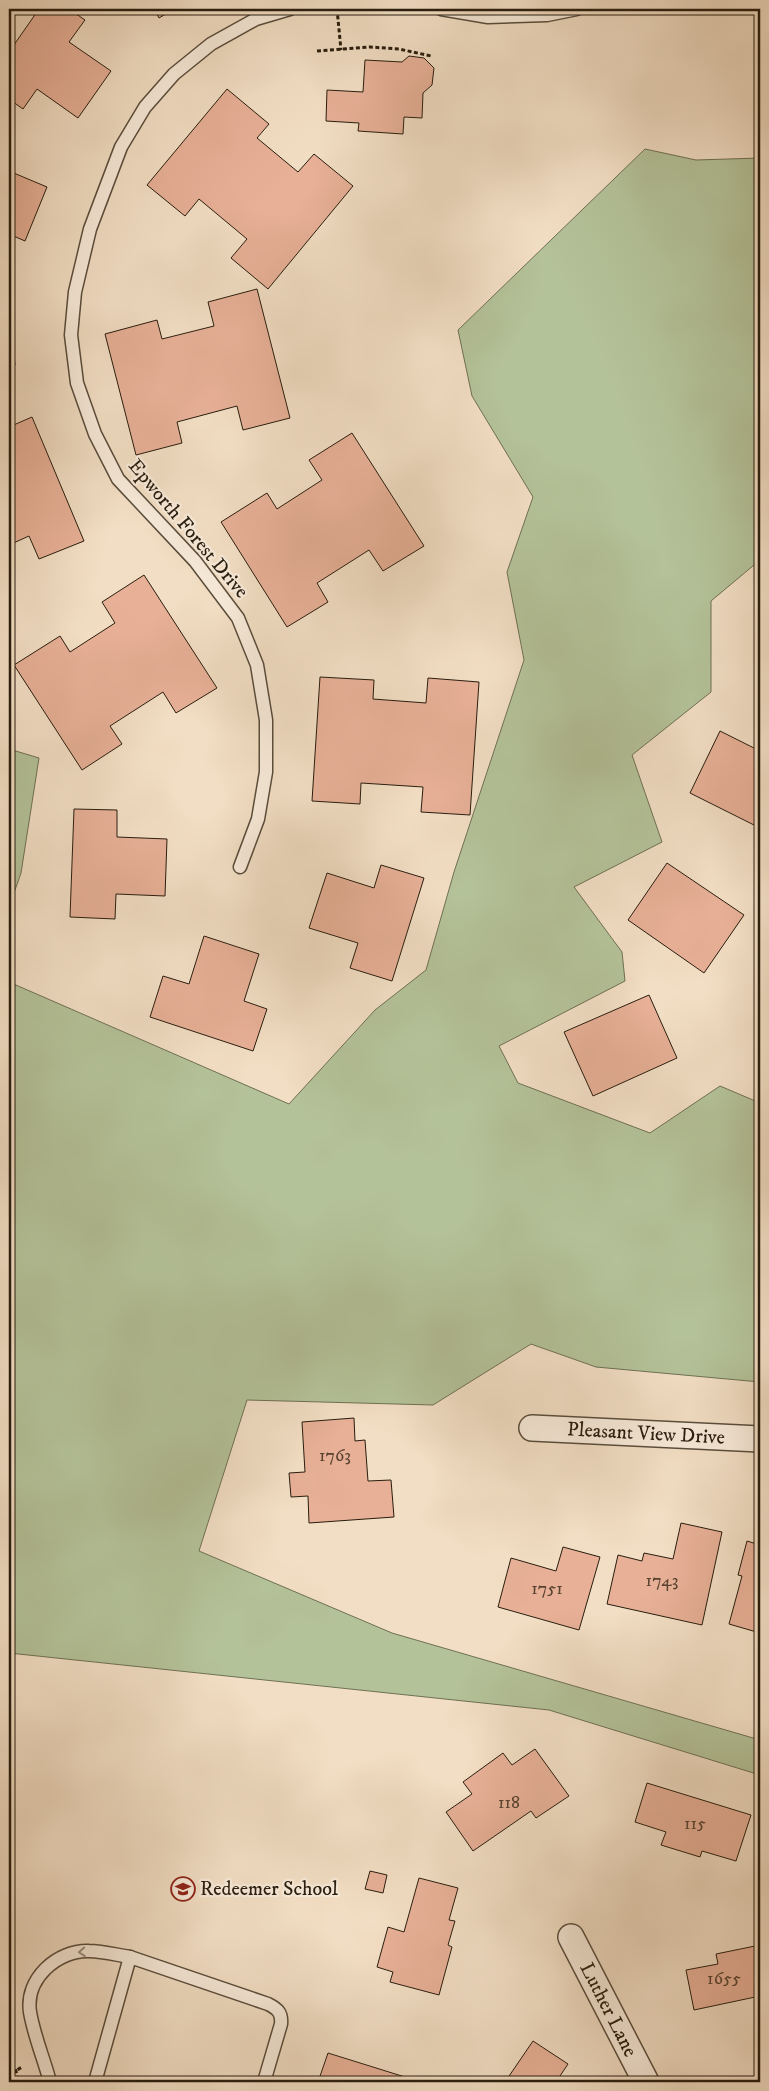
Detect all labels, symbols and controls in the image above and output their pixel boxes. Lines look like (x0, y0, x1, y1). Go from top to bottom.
street label: Epworth Forest Drive (122, 454, 254, 604)
street label: Pleasant View Drive (566, 1417, 726, 1451)
house number: 1763 (319, 1445, 351, 1467)
house number: 1743 (646, 1570, 678, 1592)
house number: 1751 (531, 1578, 563, 1600)
house number: 118 (498, 1792, 520, 1814)
house number: 115 (684, 1813, 706, 1835)
school or university icon: Redeemer School (170, 1876, 196, 1902)
place label: Redeemer School (200, 1877, 338, 1902)
one-way arrow (78, 1946, 86, 1957)
street label: Luther Lane (574, 1959, 642, 2061)
house number: 1655 (707, 1968, 741, 1990)

